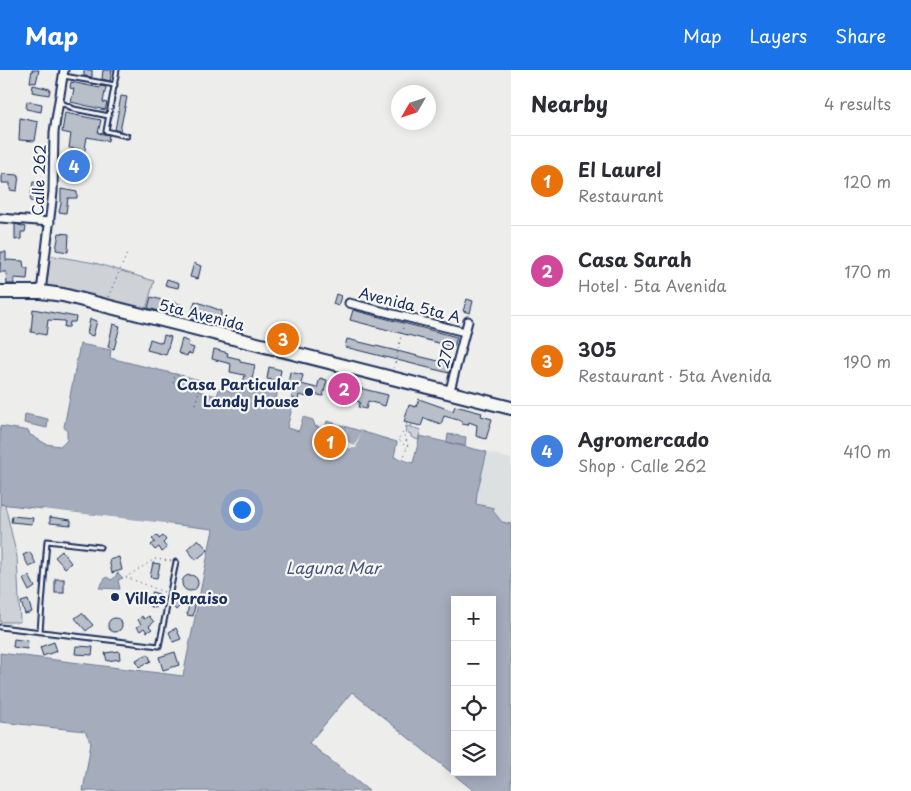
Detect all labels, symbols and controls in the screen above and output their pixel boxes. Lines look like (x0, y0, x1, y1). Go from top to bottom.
text: Map (25, 17, 78, 53)
text: Map (683, 22, 722, 49)
text: Layers (750, 22, 807, 49)
text: Share (835, 22, 886, 49)
north arrow (391, 85, 436, 130)
text: Nearby (531, 87, 608, 119)
text: 4 results (824, 91, 891, 115)
street label: Calle 262 (25, 144, 51, 216)
pin: 4 (58, 147, 90, 185)
text: El Laurel (578, 155, 661, 183)
text: 1 (543, 169, 551, 193)
text: 120 m (844, 169, 891, 193)
text: Restaurant (578, 183, 664, 207)
text: Casa Sarah (578, 245, 692, 273)
text: 2 (541, 259, 553, 283)
text: 170 m (845, 259, 891, 283)
text: Hotel · 5ta Avenida (578, 273, 726, 297)
street label: Avenida 5ta A (357, 280, 463, 328)
street label: 5ta Avenida (157, 292, 248, 336)
pin: 3 (267, 320, 299, 358)
text: 305 (578, 335, 617, 363)
street label: 270 (430, 337, 460, 371)
text: 3 (542, 349, 552, 373)
text: 190 m (843, 349, 891, 373)
text: Restaurant · 5ta Avenida (578, 363, 771, 387)
pin: 2 (328, 370, 360, 408)
place label: Casa Particular Landy House (177, 372, 299, 412)
marker: Casa Particular Landy House (303, 386, 315, 398)
pin: 1 (314, 423, 346, 461)
text: Agromercado (578, 425, 709, 453)
text: 4 (542, 439, 552, 463)
text: 410 m (843, 439, 891, 463)
text: Shop · Calle 262 (578, 453, 707, 477)
your location (229, 497, 255, 523)
water label: Laguna Mar (286, 555, 383, 579)
place label: Villas Paraiso (125, 586, 228, 609)
marker: Villas Paraiso (109, 591, 121, 603)
map controls (451, 596, 496, 776)
button: + (451, 596, 496, 641)
button: − (451, 641, 496, 686)
button: locate (451, 686, 496, 731)
button: layers (451, 731, 496, 776)

